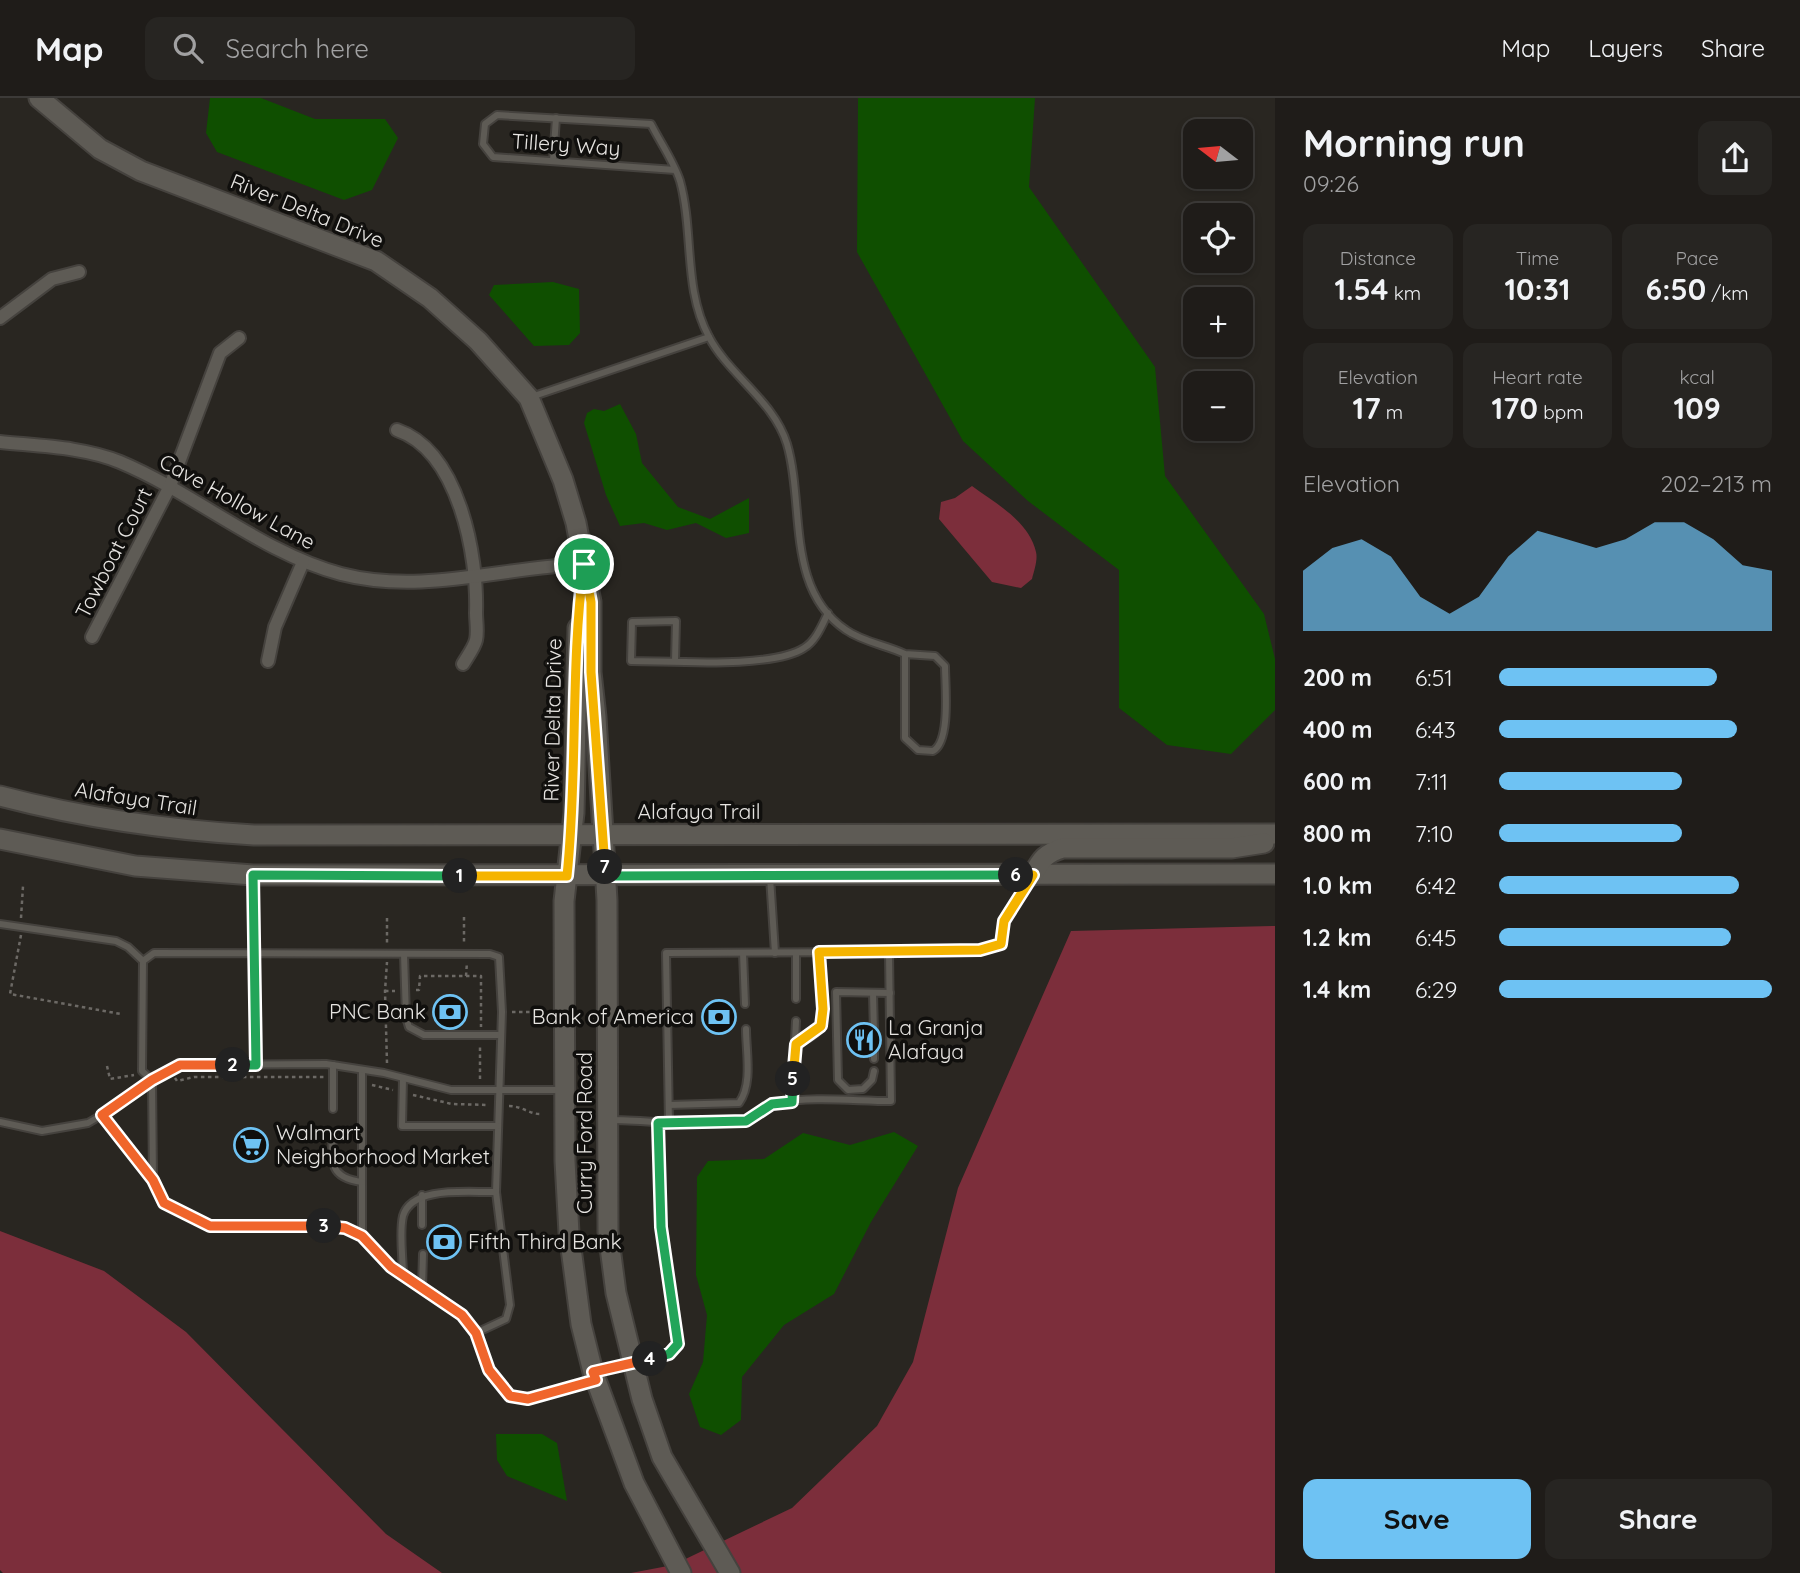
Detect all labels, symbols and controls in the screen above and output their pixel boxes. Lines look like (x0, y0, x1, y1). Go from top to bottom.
search box (145, 17, 635, 80)
text: Map (35, 28, 103, 69)
icon: search (169, 29, 207, 67)
text: Search here (225, 32, 369, 65)
text: Map (1501, 33, 1550, 63)
text: Layers (1588, 33, 1663, 63)
text: Share (1701, 33, 1765, 63)
north arrow (1183, 119, 1253, 189)
map controls (1183, 119, 1253, 441)
text: Morning run (1303, 119, 1525, 167)
button: share (1698, 121, 1772, 195)
street label: Tillery Way (511, 127, 621, 161)
street label: River Delta Drive (227, 167, 388, 253)
text: 09:26 (1303, 169, 1359, 198)
button: locate (1183, 203, 1253, 273)
text: Distance (1340, 246, 1416, 270)
text: Time (1516, 246, 1559, 270)
text: Pace (1676, 246, 1719, 270)
text: 1.54 (1334, 270, 1389, 308)
text: 10:31 (1504, 270, 1571, 308)
text: 6:50 (1646, 270, 1706, 308)
text: km (1389, 281, 1421, 305)
text: /km (1706, 281, 1749, 305)
button: + (1183, 287, 1253, 357)
text: Elevation (1338, 365, 1418, 389)
text: Heart rate (1492, 365, 1583, 389)
text: kcal (1679, 365, 1715, 389)
button: − (1183, 371, 1253, 441)
text: 17 (1353, 389, 1381, 427)
text: 170 (1491, 389, 1538, 427)
text: 109 (1674, 389, 1721, 427)
text: m (1381, 400, 1403, 424)
text: bpm (1538, 400, 1584, 424)
street label: Cave Hollow Lane (155, 448, 320, 555)
text: Elevation (1303, 469, 1400, 498)
text: 202–213 m (1661, 469, 1772, 498)
street label: Towboat Court (69, 483, 157, 622)
pin (554, 534, 614, 594)
icon: arrive (565, 545, 603, 583)
street label: River Delta Drive (538, 638, 566, 802)
text: 200 m (1303, 663, 1372, 692)
text: 6:51 (1415, 663, 1453, 692)
text: 400 m (1303, 715, 1372, 744)
text: 6:43 (1415, 715, 1456, 744)
text: 600 m (1303, 767, 1372, 796)
text: 7:11 (1415, 767, 1448, 796)
street label: Alafaya Trail (73, 776, 199, 820)
street label: Alafaya Trail (637, 798, 761, 824)
text: 800 m (1303, 819, 1372, 848)
text: 7:10 (1415, 819, 1453, 848)
pin: 7 (588, 850, 622, 884)
text: 7 (599, 854, 610, 878)
pin: 1 (442, 858, 477, 894)
pin: 6 (998, 858, 1034, 892)
text: 6 (1010, 862, 1021, 886)
text: 1 (456, 863, 463, 887)
text: 1.0 km (1303, 871, 1373, 900)
text: 6:42 (1415, 871, 1457, 900)
text: 1.2 km (1303, 923, 1372, 952)
text: 6:45 (1415, 923, 1457, 952)
text: 1.4 km (1303, 975, 1371, 1004)
text: 6:29 (1415, 975, 1457, 1004)
bank icon: PNC Bank (431, 993, 469, 1031)
place label: PNC Bank (329, 998, 426, 1024)
bank icon: Bank of America (700, 998, 738, 1036)
place label: Bank of America (532, 1003, 694, 1029)
place label: La Granja Alafaya (888, 1014, 983, 1064)
restaurant icon: La Granja Alafaya (845, 1021, 883, 1059)
pin: 2 (216, 1048, 250, 1082)
text: 2 (227, 1052, 238, 1076)
street label: Curry Ford Road (571, 1052, 597, 1214)
pin: 5 (776, 1062, 810, 1096)
text: 5 (787, 1066, 798, 1090)
place label: Walmart Neighborhood Market (276, 1119, 490, 1169)
supermarket icon: Walmart Neighborhood Market (232, 1126, 270, 1164)
pin: 3 (306, 1208, 342, 1244)
text: 3 (318, 1213, 329, 1237)
bank icon: Fifth Third Bank (425, 1223, 463, 1261)
place label: Fifth Third Bank (468, 1228, 622, 1254)
pin: 4 (632, 1342, 668, 1376)
text: 4 (644, 1346, 655, 1370)
button: Save (1303, 1479, 1531, 1559)
button: Share (1545, 1479, 1772, 1559)

